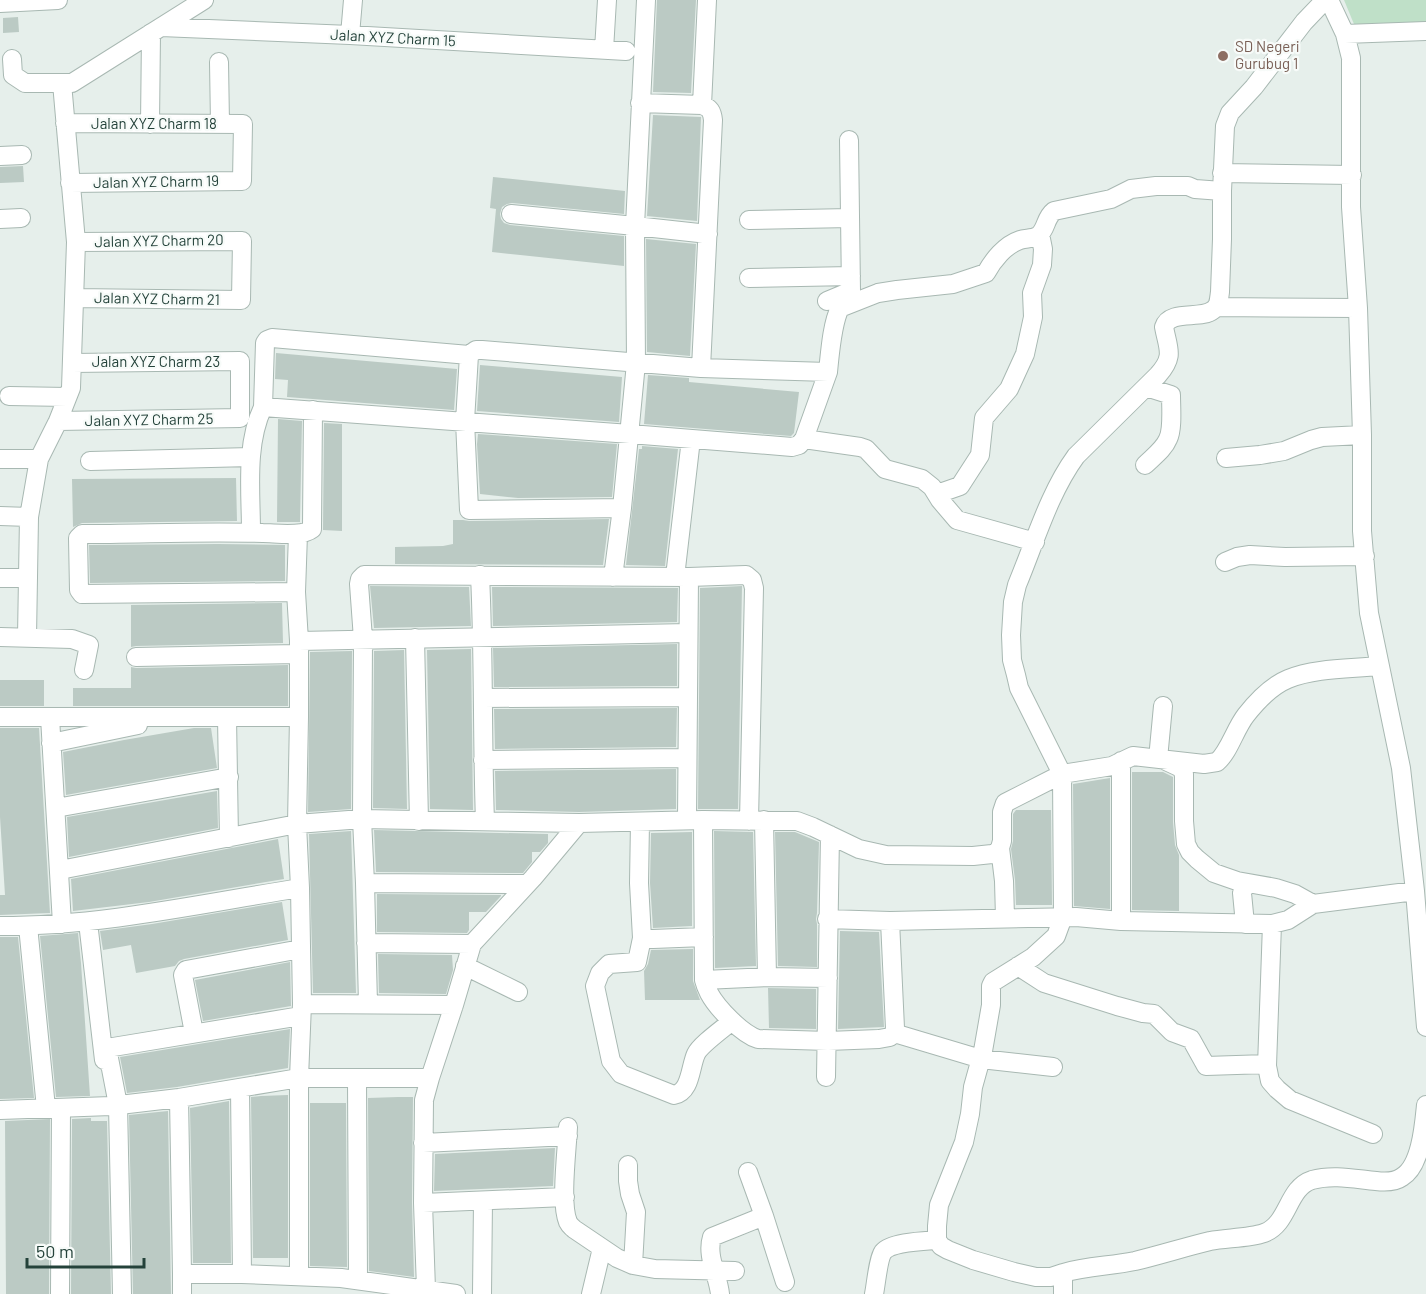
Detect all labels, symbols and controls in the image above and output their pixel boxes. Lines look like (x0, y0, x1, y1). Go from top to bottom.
street label: Jalan XYZ Charm 15 (330, 25, 456, 49)
place label: SD Negeri Gurubug 1 (1235, 37, 1299, 72)
marker: SD Negeri Gurubug 1 (1216, 49, 1230, 63)
street label: Jalan XYZ Charm 18 (91, 114, 217, 132)
street label: Jalan XYZ Charm 19 (93, 171, 219, 191)
street label: Jalan XYZ Charm 20 (94, 230, 224, 250)
street label: Jalan XYZ Charm 21 (94, 288, 220, 308)
street label: Jalan XYZ Charm 23 (92, 352, 220, 370)
street label: Jalan XYZ Charm 25 (85, 409, 213, 429)
scale bar (27, 1231, 144, 1269)
text: 50 m (36, 1240, 74, 1262)

